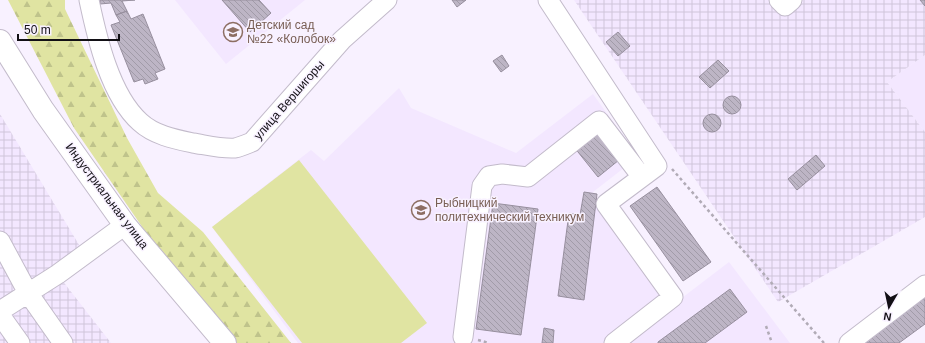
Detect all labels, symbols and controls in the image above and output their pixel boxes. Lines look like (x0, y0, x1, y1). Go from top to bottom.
scale bar (18, 16, 119, 42)
place label: Детский сад №22 «Колобок» (247, 18, 336, 46)
school or university icon: Детский сад №22 «Колобок» (222, 21, 244, 43)
text: 50 m (24, 23, 51, 37)
street label: улица Вершигоры (251, 58, 327, 142)
street label: Индустриальная улица (63, 140, 152, 252)
place label: Рыбницкий политехнический техникум (435, 196, 584, 224)
school or university icon: Рыбницкий политехнический техникум (410, 199, 432, 221)
north arrow (869, 287, 909, 327)
text: N (883, 310, 892, 323)

